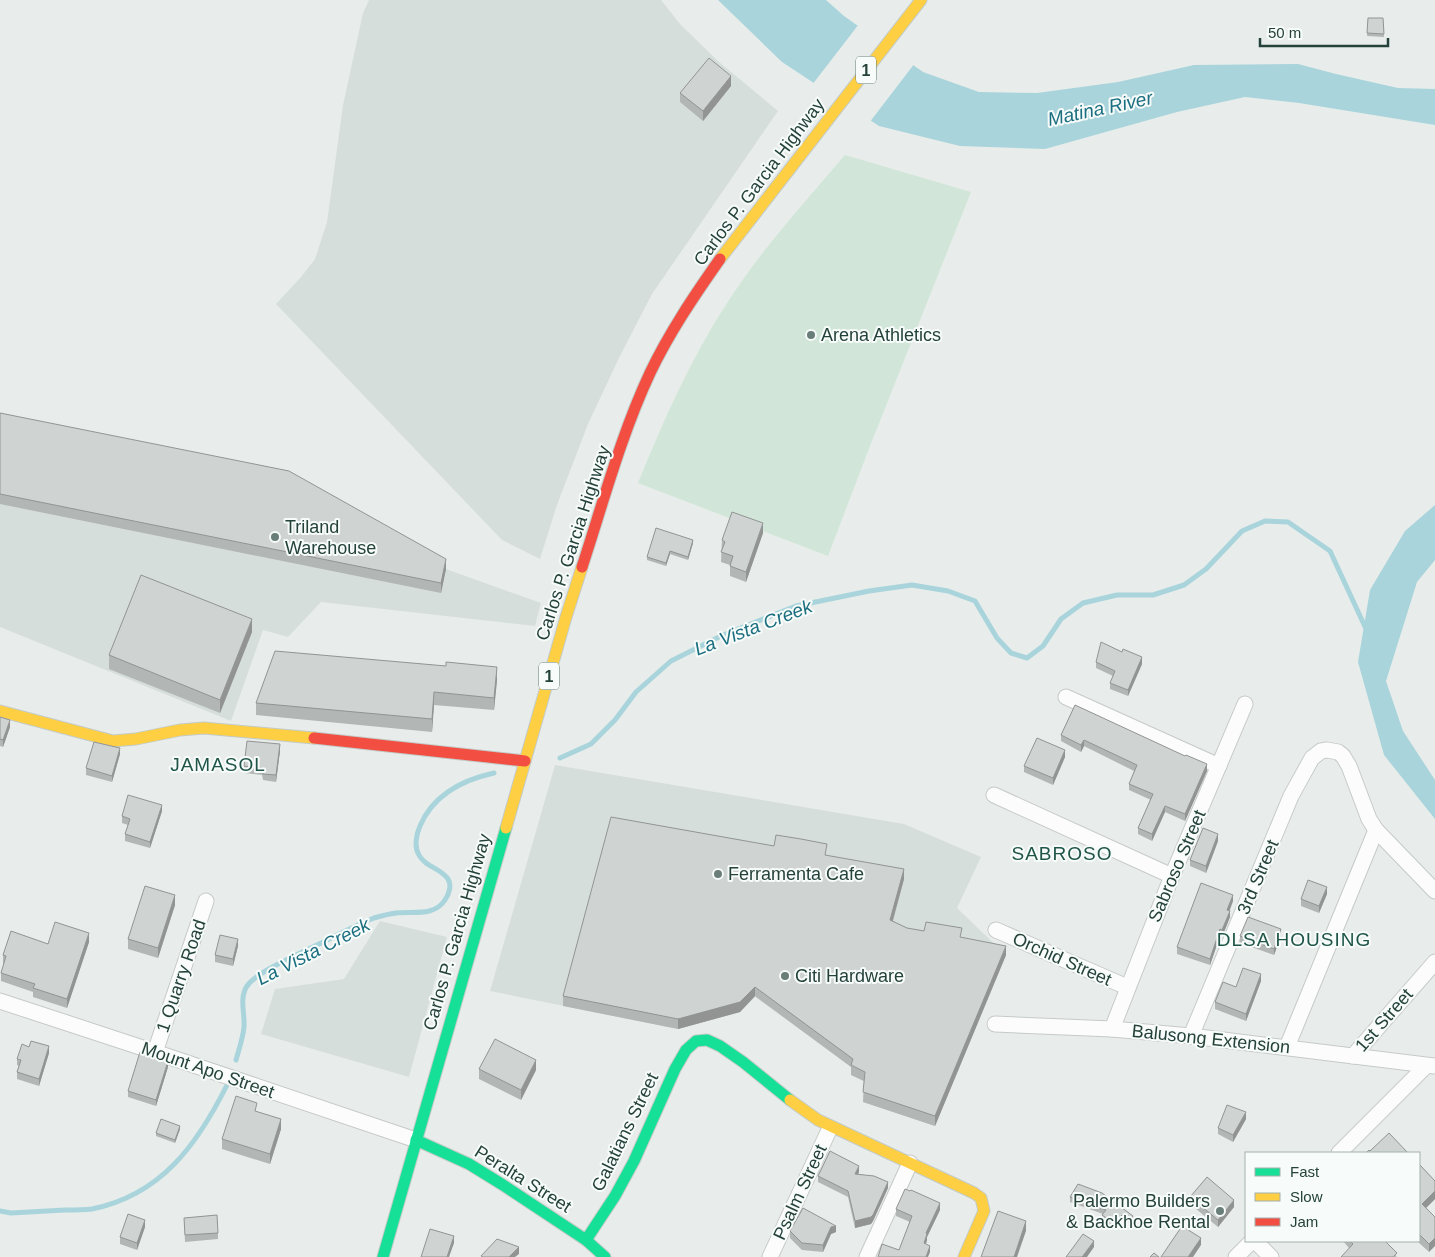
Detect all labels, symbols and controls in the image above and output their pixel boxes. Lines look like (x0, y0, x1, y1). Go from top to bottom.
scale bar (1260, 15, 1388, 47)
text: 50 m (1268, 24, 1301, 41)
road number: 1 (856, 56, 876, 84)
water label: Matina River (1046, 87, 1155, 130)
street label: Carlos P. Garcia Highway (690, 95, 828, 269)
place label: Arena Athletics (821, 325, 941, 345)
marker: Arena Athletics (805, 329, 817, 341)
street label: Carlos P. Garcia Highway (532, 443, 614, 643)
place label: Triland Warehouse (285, 517, 376, 558)
marker: Triland Warehouse (269, 531, 281, 543)
water label: La Vista Creek (691, 595, 816, 660)
road number: 1 (539, 662, 559, 689)
district label: JAMASOL (170, 754, 266, 775)
street label: Sabroso Street (1144, 807, 1210, 925)
street label: Carlos P. Garcia Highway (419, 831, 495, 1033)
street label: 3rd Street (1233, 837, 1283, 917)
district label: SABROSO (1012, 843, 1112, 864)
place label: Ferramenta Cafe (728, 864, 864, 884)
marker: Ferramenta Cafe (712, 868, 724, 880)
water label: La Vista Creek (253, 913, 375, 989)
street label: 1 Quarry Road (152, 917, 210, 1035)
street label: Orchid Street (1009, 928, 1115, 990)
district label: DLSA HOUSING (1217, 929, 1371, 950)
place label: Citi Hardware (795, 966, 904, 986)
marker: Citi Hardware (779, 970, 791, 982)
street label: 1st Street (1351, 984, 1417, 1056)
street label: Balusong Extension (1131, 1021, 1291, 1057)
street label: Mount Apo Street (139, 1038, 277, 1102)
street label: Galatians Street (588, 1070, 662, 1194)
street label: Peralta Street (471, 1141, 575, 1217)
street label: Psalm Street (769, 1141, 831, 1243)
legend (1245, 1152, 1420, 1242)
text: Fast (1290, 1163, 1320, 1180)
text: Slow (1290, 1188, 1323, 1205)
place label: Palermo Builders & Backhoe Rental (1066, 1191, 1210, 1232)
marker: Palermo Builders & Backhoe Rental (1214, 1205, 1226, 1217)
text: Jam (1290, 1213, 1318, 1230)

